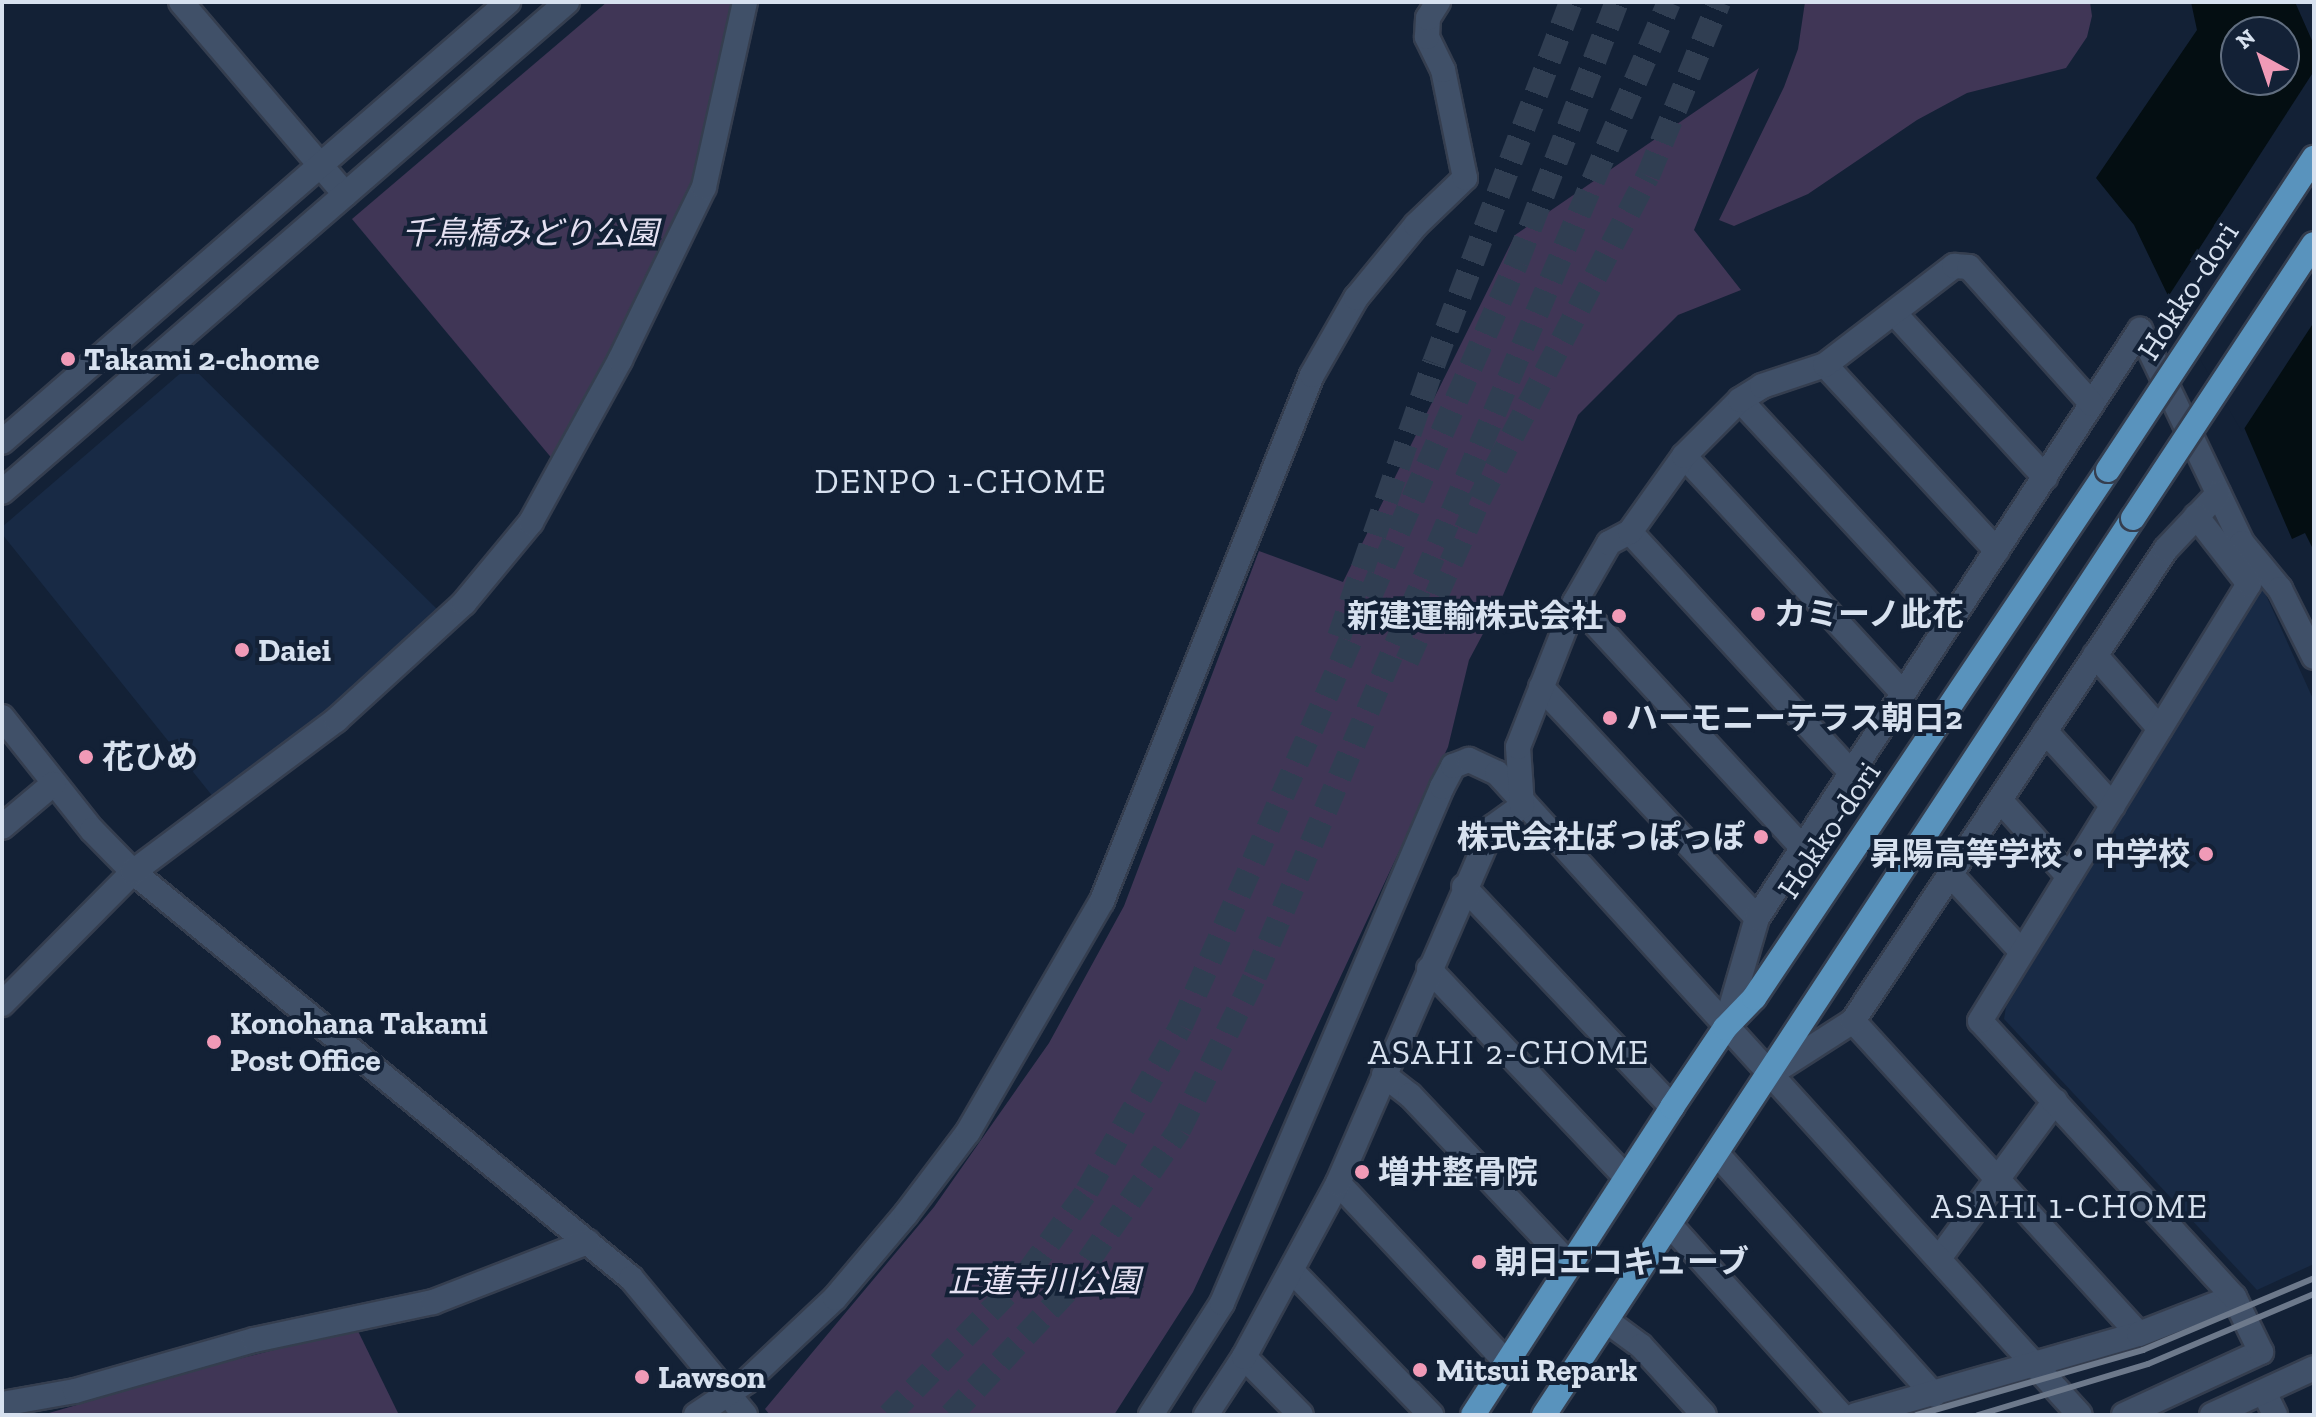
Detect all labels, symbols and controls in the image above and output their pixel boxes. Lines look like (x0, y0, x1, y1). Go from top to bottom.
north arrow (2220, 16, 2300, 96)
text: N (2230, 23, 2261, 54)
park label: 千鳥橋みどり公園 (402, 214, 658, 252)
street label: Hokko-dori (2129, 215, 2247, 367)
place label: Takami 2-chome (84, 340, 319, 378)
marker: Takami 2-chome (59, 350, 77, 368)
district label: DENPO 1-CHOME (815, 462, 1107, 502)
place label: カミーノ此花 (1774, 595, 1966, 633)
place label: 新建運輸株式会社 (1347, 597, 1603, 635)
marker: カミーノ此花 (1749, 605, 1767, 623)
marker: 新建運輸株式会社 (1610, 607, 1628, 625)
place label: Daiei (258, 631, 331, 669)
marker: Daiei (233, 641, 251, 659)
place label: ハーモニーテラス朝日2 (1626, 699, 1963, 737)
marker: ハーモニーテラス朝日2 (1601, 709, 1619, 727)
place label: 花ひめ (102, 738, 198, 776)
marker: 花ひめ (77, 748, 95, 766)
street label: Hokko-dori (1769, 754, 1889, 906)
place label: 株式会社ぽっぽっぽ (1457, 818, 1745, 856)
marker: 株式会社ぽっぽっぽ (1752, 828, 1770, 846)
place label: 昇陽高等学校・中学校 (1870, 835, 2190, 873)
marker: 昇陽高等学校・中学校 (2197, 845, 2215, 863)
place label: Konohana Takami Post Office (230, 1005, 488, 1080)
marker: Konohana Takami Post Office (205, 1033, 223, 1051)
district label: ASAHI 2-CHOME (1368, 1033, 1650, 1073)
place label: 増井整骨院 (1378, 1153, 1538, 1191)
marker: 増井整骨院 (1353, 1163, 1371, 1181)
district label: ASAHI 1-CHOME (1931, 1187, 2209, 1227)
place label: 朝日エコキューブ (1495, 1243, 1751, 1281)
marker: 朝日エコキューブ (1470, 1253, 1488, 1271)
park label: 正蓮寺川公園 (948, 1262, 1140, 1300)
place label: Mitsui Repark (1436, 1351, 1638, 1389)
place label: Lawson (658, 1358, 766, 1396)
marker: Mitsui Repark (1411, 1361, 1429, 1379)
marker: Lawson (633, 1368, 651, 1386)

